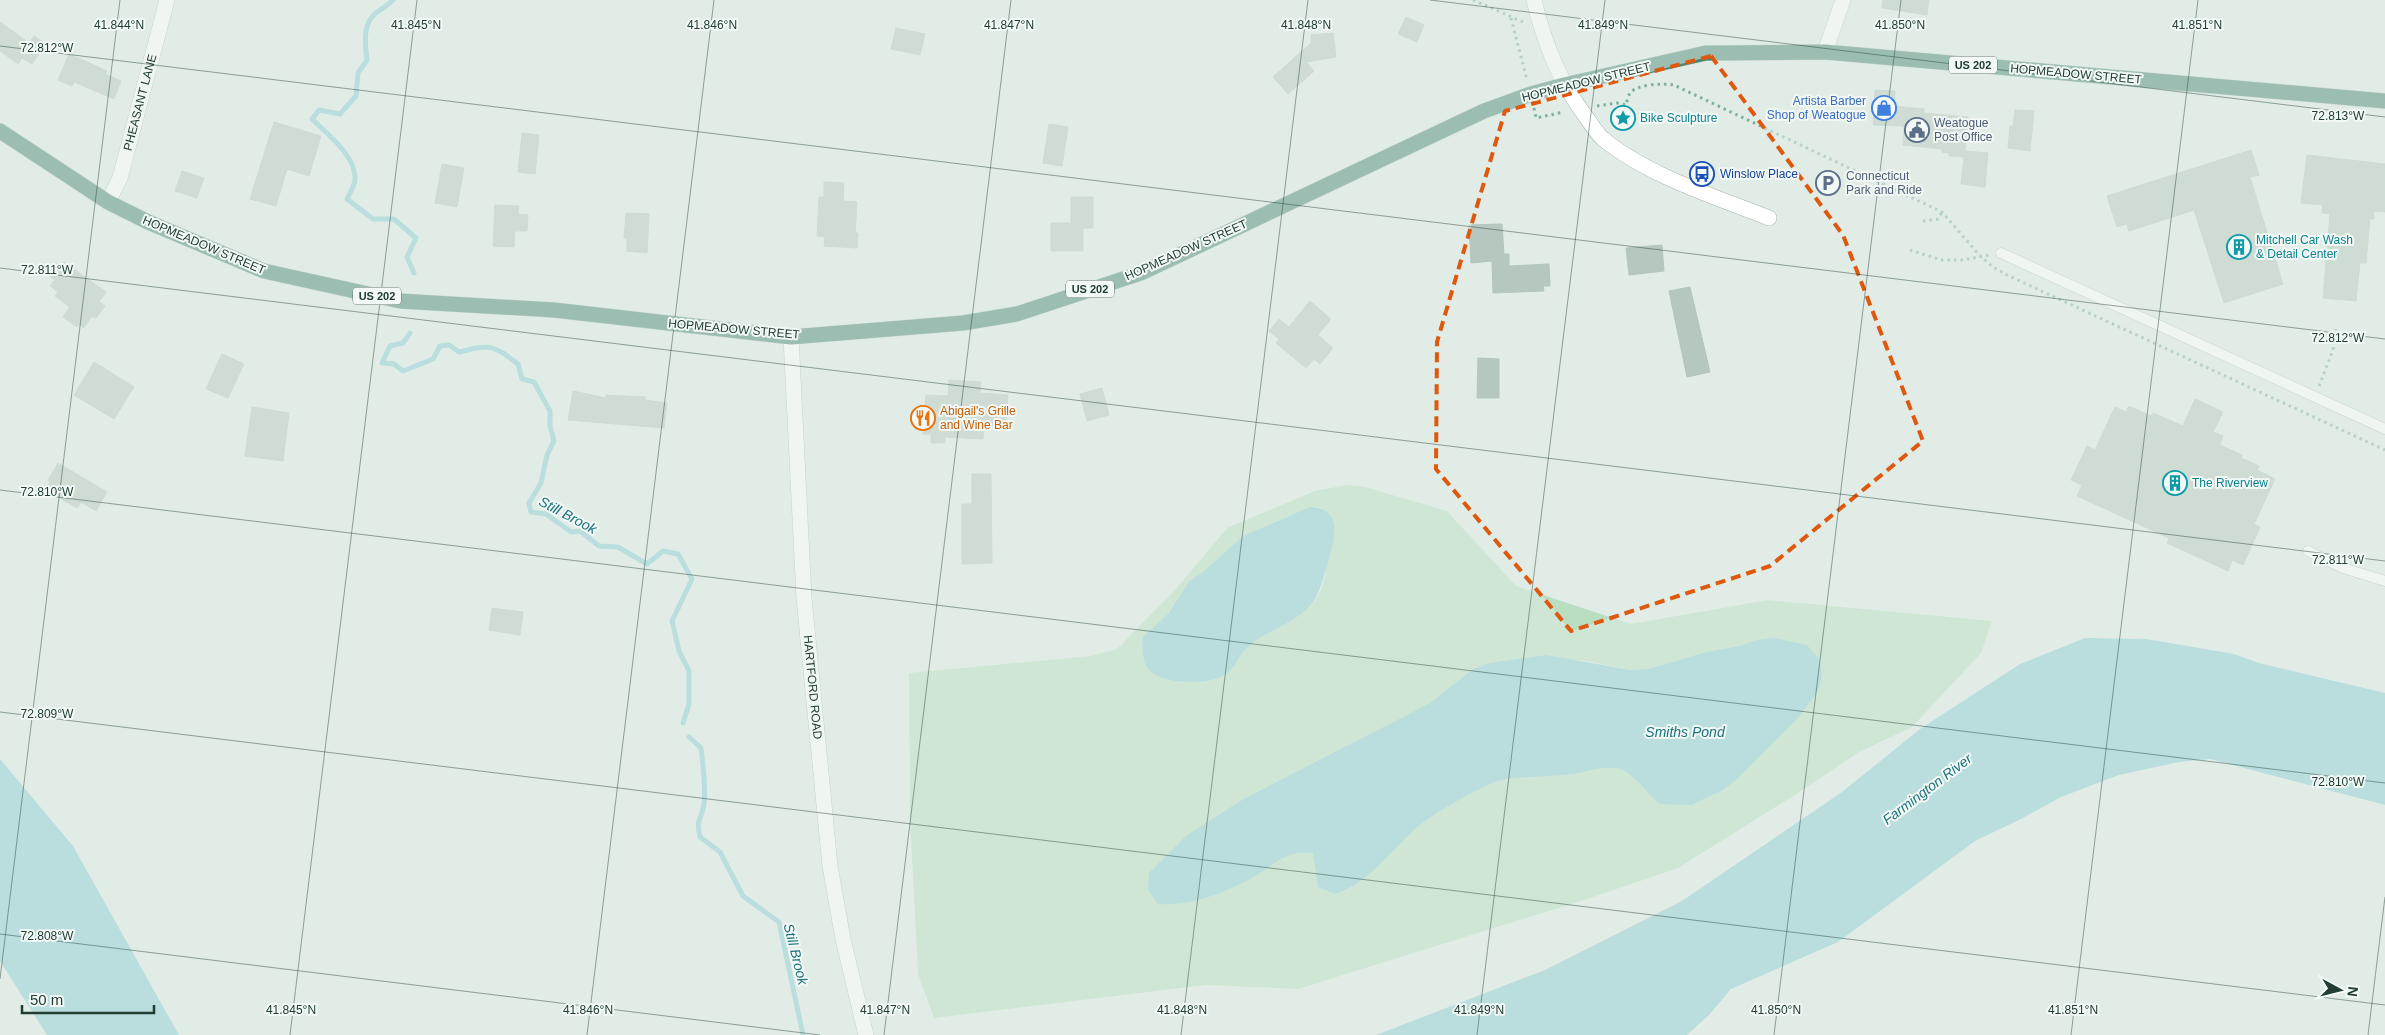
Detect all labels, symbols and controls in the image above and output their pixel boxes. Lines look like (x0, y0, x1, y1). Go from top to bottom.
text: 41.844°N (94, 18, 144, 32)
text: 41.845°N (391, 18, 441, 32)
text: 41.846°N (687, 18, 737, 32)
text: 41.847°N (984, 18, 1034, 32)
text: 41.848°N (1281, 18, 1331, 32)
text: 41.849°N (1578, 18, 1628, 32)
text: 41.850°N (1875, 18, 1925, 32)
text: 41.851°N (2172, 18, 2222, 32)
text: 72.812°W (21, 41, 74, 55)
street label: PHEASANT LANE (121, 53, 159, 152)
road number: US 202 (1949, 56, 1997, 74)
street label: HOPMEADOW STREET (1520, 59, 1652, 105)
street label: HOPMEADOW STREET (2010, 61, 2143, 87)
place label: Artista Barber Shop of Weatogue (1767, 94, 1866, 122)
shop icon: Artista Barber Shop of Weatogue (1871, 95, 1897, 121)
place icon: Bike Sculpture (1610, 105, 1636, 131)
text: 72.813°W (2312, 109, 2365, 123)
place label: Bike Sculpture (1640, 111, 1718, 125)
place label: Weatogue Post Office (1934, 116, 1993, 144)
public building icon: Weatogue Post Office (1904, 117, 1930, 143)
bus stop icon: Winslow Place (1689, 161, 1715, 187)
place label: Winslow Place (1720, 167, 1798, 181)
place label: Connecticut Park and Ride (1846, 169, 1922, 197)
parking icon: Connecticut Park and Ride (1815, 170, 1841, 196)
street label: HOPMEADOW STREET (141, 213, 268, 277)
street label: HOPMEADOW STREET (1123, 216, 1250, 283)
place label: Mitchell Car Wash & Detail Center (2256, 233, 2353, 261)
building icon: Mitchell Car Wash & Detail Center (2226, 234, 2252, 260)
text: 72.811°W (21, 263, 74, 277)
road number: US 202 (1066, 280, 1114, 298)
road number: US 202 (353, 288, 401, 304)
street label: HOPMEADOW STREET (668, 316, 801, 342)
text: 72.812°W (2312, 331, 2365, 345)
place label: Abigail's Grille and Wine Bar (940, 404, 1016, 432)
restaurant icon: Abigail's Grille and Wine Bar (910, 405, 936, 431)
building icon: The Riverview (2162, 470, 2188, 496)
place label: The Riverview (2192, 476, 2268, 490)
text: 72.810°W (21, 485, 74, 499)
water label: Still Brook (536, 493, 600, 537)
text: 72.811°W (2312, 553, 2365, 567)
street label: HARTFORD ROAD (801, 635, 825, 740)
text: 72.809°W (21, 707, 74, 721)
water label: Smiths Pond (1645, 724, 1726, 740)
water label: Farmington River (1879, 750, 1976, 828)
text: 72.810°W (2312, 775, 2365, 789)
water label: Still Brook (781, 921, 812, 987)
text: 72.808°W (21, 929, 74, 943)
north arrow (2315, 965, 2365, 1015)
scale bar (22, 982, 155, 1014)
text: N (2344, 986, 2361, 998)
text: 50 m (30, 991, 63, 1008)
text: 41.845°N (266, 1003, 316, 1017)
text: 41.846°N (563, 1003, 613, 1017)
text: 41.847°N (860, 1003, 910, 1017)
text: 41.848°N (1157, 1003, 1207, 1017)
text: 41.849°N (1454, 1003, 1504, 1017)
text: 41.850°N (1751, 1003, 1801, 1017)
text: 41.851°N (2048, 1003, 2098, 1017)

